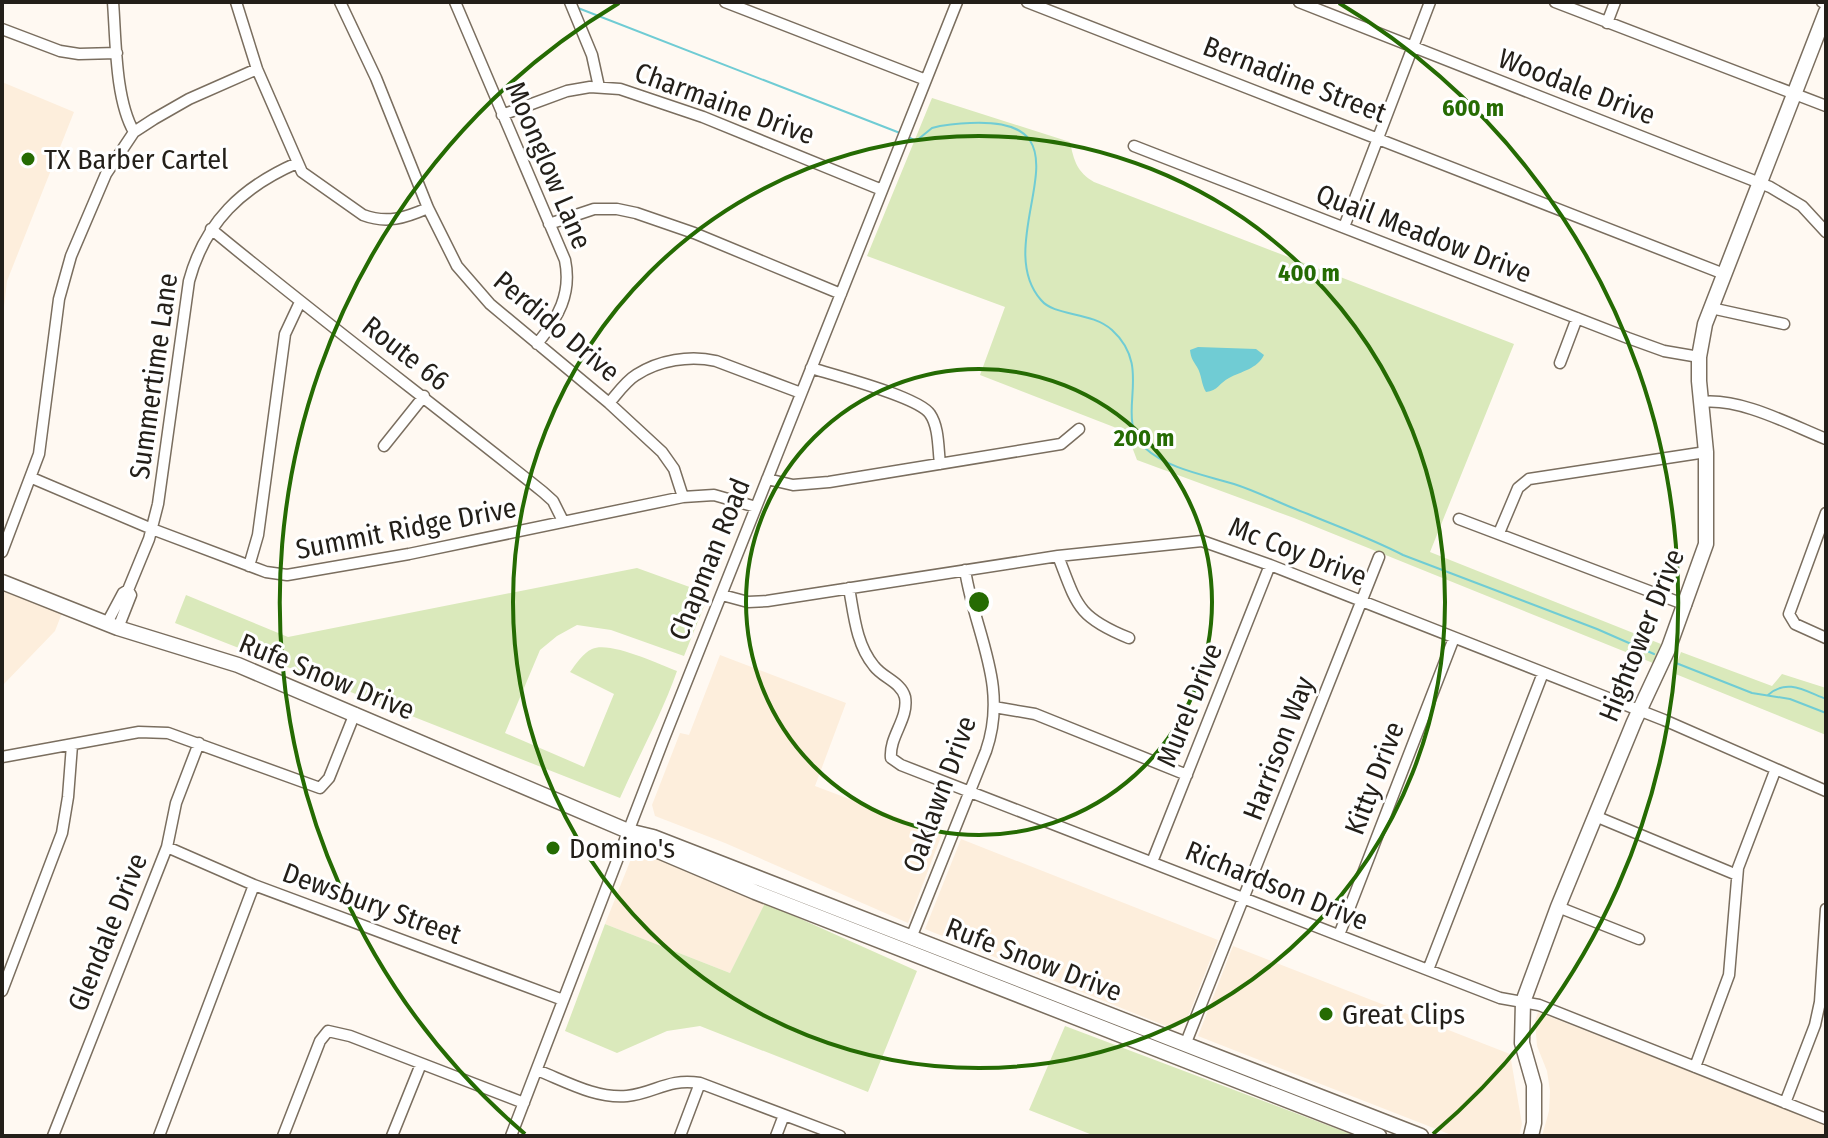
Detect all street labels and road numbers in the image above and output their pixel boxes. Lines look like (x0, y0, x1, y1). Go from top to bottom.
street label: Bernadine Street (1199, 29, 1392, 130)
street label: Woodale Drive (1494, 41, 1660, 132)
street label: Charmaine Drive (630, 56, 819, 151)
street label: Moonglow Lane (498, 76, 599, 254)
street label: Quail Meadow Drive (1311, 177, 1536, 290)
street label: Perdido Drive (487, 264, 626, 389)
street label: Summertime Lane (123, 271, 184, 481)
street label: Route 66 (356, 309, 456, 398)
street label: Chapman Road (662, 473, 757, 645)
street label: Summit Ridge Drive (293, 491, 519, 566)
street label: Mc Coy Drive (1224, 510, 1371, 593)
street label: Hightower Drive (1592, 544, 1691, 726)
street label: Rufe Snow Drive (234, 626, 419, 727)
street label: Murel Drive (1150, 638, 1229, 772)
street label: Harrison Way (1236, 671, 1321, 825)
street label: Oaklawn Drive (896, 712, 983, 877)
street label: Kitty Drive (1338, 717, 1411, 839)
street label: Richardson Drive (1181, 834, 1373, 937)
street label: Glendale Drive (61, 848, 154, 1016)
street label: Dewsbury Street (278, 856, 466, 951)
street label: Rufe Snow Drive (941, 911, 1127, 1008)

